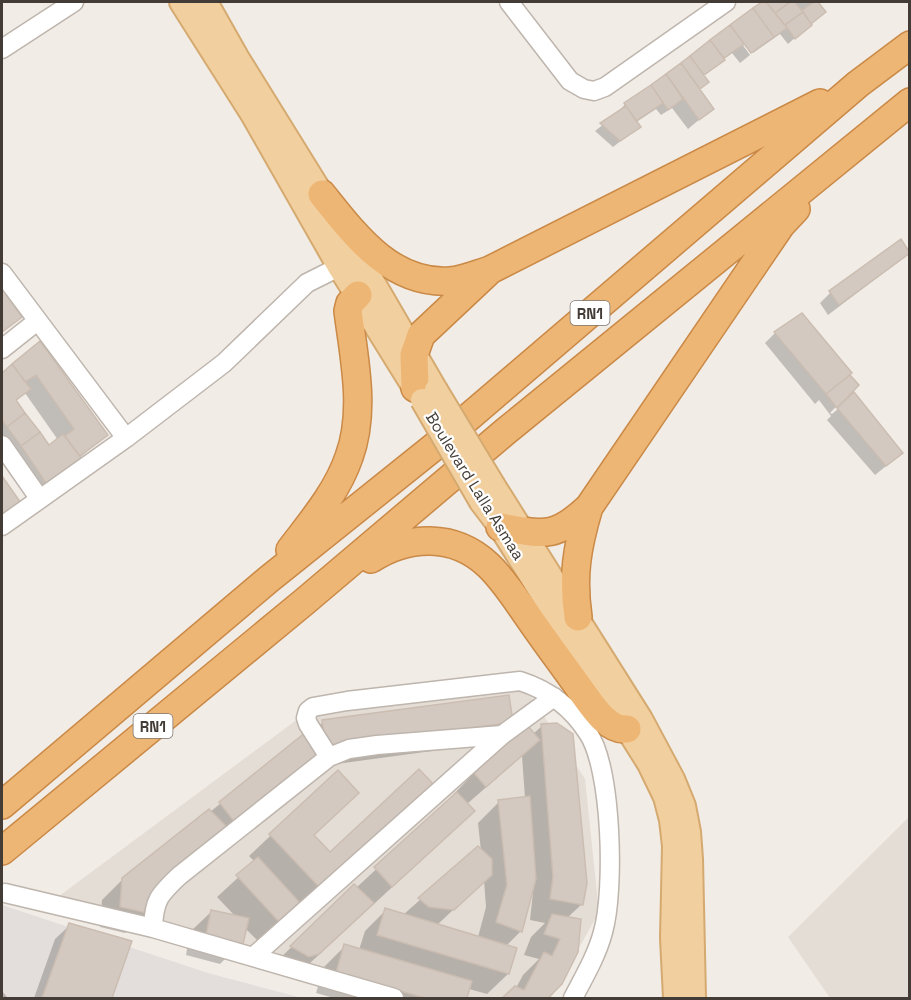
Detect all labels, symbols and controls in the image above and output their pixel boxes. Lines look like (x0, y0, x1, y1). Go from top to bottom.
road number: RN1 (570, 301, 610, 325)
street label: Boulevard Lalla Asmaa (421, 408, 529, 564)
road number: RN1 (134, 714, 172, 738)

